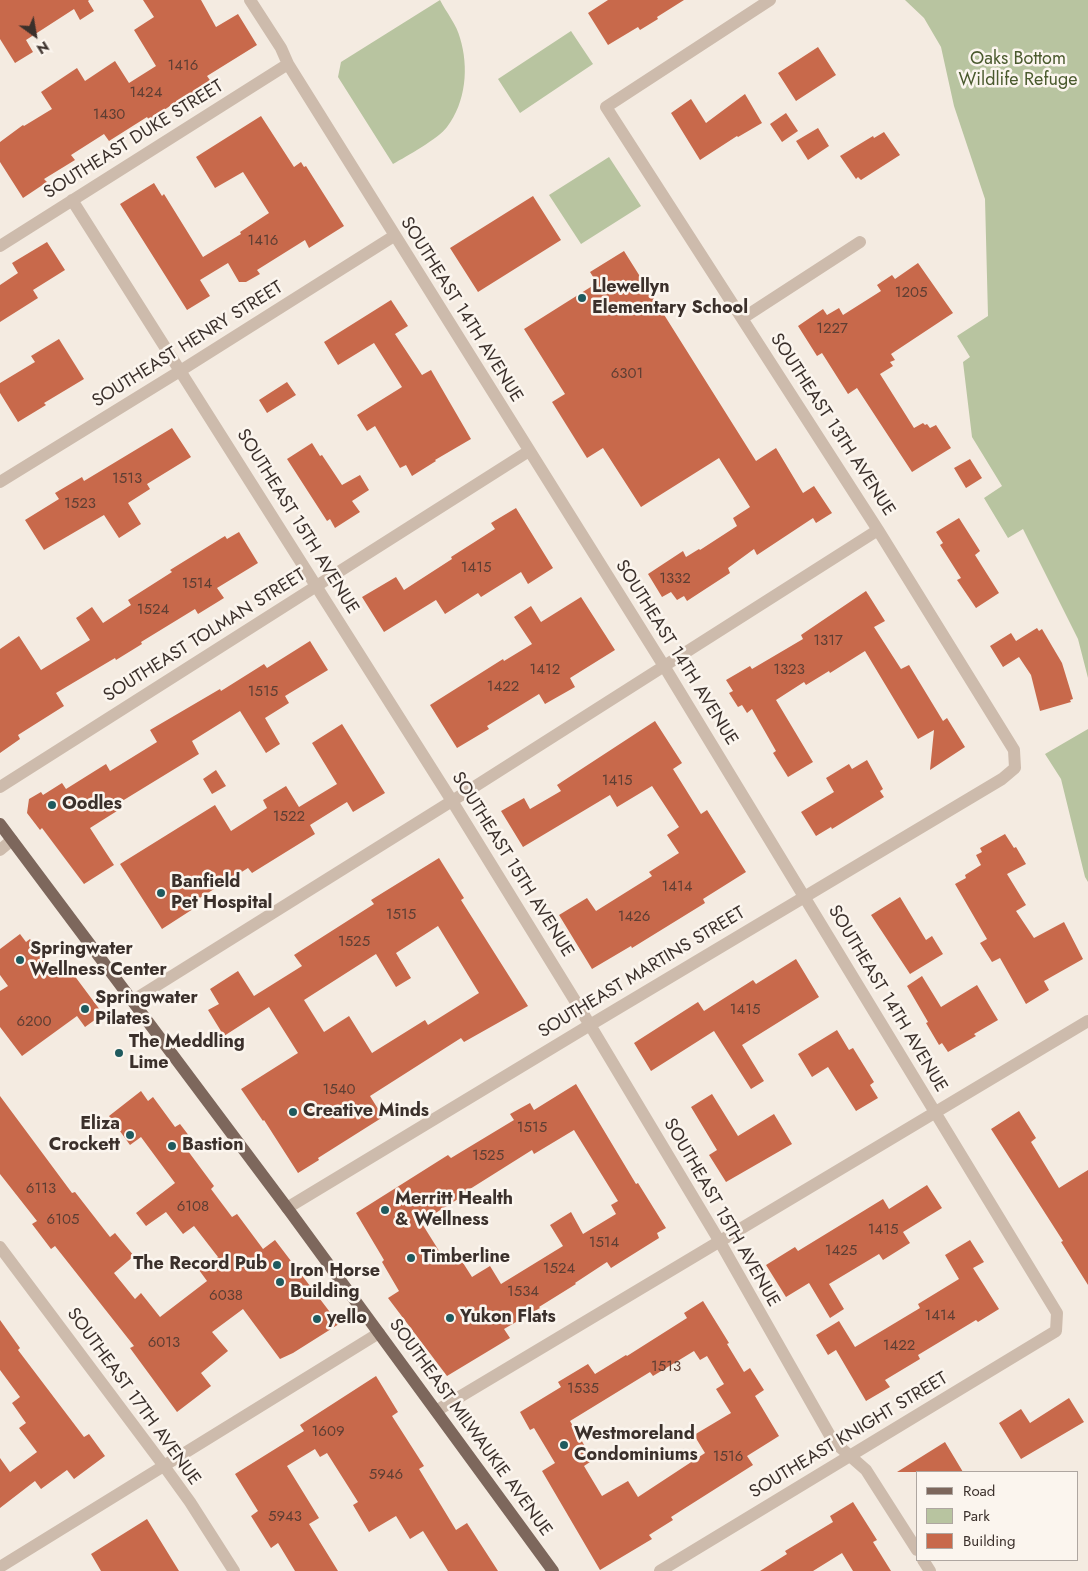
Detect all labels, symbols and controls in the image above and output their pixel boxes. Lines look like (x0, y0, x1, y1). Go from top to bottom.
north arrow (10, 10, 60, 60)
text: N (33, 36, 53, 59)
park label: Oaks Bottom Wildlife Refuge (958, 49, 1078, 92)
house number: 1416 (168, 57, 198, 75)
street label: SOUTHEAST DUKE STREET (40, 76, 228, 204)
house number: 1424 (130, 84, 162, 102)
house number: 1430 (93, 106, 125, 124)
street label: SOUTHEAST 14TH AVENUE (395, 213, 527, 407)
house number: 1416 (248, 232, 278, 250)
street label: SOUTHEAST HENRY STREET (89, 277, 287, 413)
place label: Llewellyn Elementary School (592, 277, 748, 320)
house number: 1205 (895, 284, 927, 302)
marker: Llewellyn Elementary School (576, 292, 588, 304)
house number: 1227 (816, 320, 848, 338)
street label: SOUTHEAST 13TH AVENUE (765, 330, 899, 520)
house number: 6301 (611, 365, 643, 383)
street label: SOUTHEAST 15TH AVENUE (231, 426, 363, 618)
house number: 1513 (112, 470, 142, 488)
house number: 1523 (64, 495, 96, 513)
street label: SOUTHEAST 14TH AVENUE (610, 556, 742, 750)
house number: 1415 (461, 559, 491, 577)
street label: SOUTHEAST TOLMAN STREET (100, 565, 310, 707)
house number: 1332 (659, 570, 691, 588)
house number: 1514 (182, 575, 212, 593)
house number: 1524 (137, 601, 169, 619)
house number: 1317 (813, 632, 843, 650)
house number: 1412 (530, 661, 560, 679)
house number: 1323 (773, 661, 805, 679)
house number: 1422 (487, 678, 519, 696)
house number: 1515 (248, 683, 278, 701)
street label: SOUTHEAST 15TH AVENUE (446, 769, 578, 961)
house number: 1415 (602, 772, 632, 790)
place label: Oodles (62, 794, 122, 816)
marker: Oodles (46, 799, 58, 811)
house number: 1522 (273, 808, 305, 826)
place label: Banfield Pet Hospital (171, 872, 272, 914)
house number: 1414 (662, 878, 692, 896)
marker: Banfield Pet Hospital (155, 887, 167, 899)
street label: SOUTHEAST 14TH AVENUE (823, 902, 951, 1096)
street label: SOUTHEAST MARTINS STREET (535, 903, 749, 1043)
house number: 1515 (386, 906, 416, 924)
house number: 1426 (618, 908, 650, 926)
house number: 1525 (338, 933, 370, 951)
place label: Springwater Wellness Center (30, 939, 167, 982)
marker: Springwater Wellness Center (14, 954, 26, 966)
place label: Springwater Pilates (95, 988, 198, 1030)
house number: 1415 (730, 1001, 760, 1019)
marker: Springwater Pilates (79, 1003, 91, 1015)
house number: 6200 (16, 1013, 52, 1031)
place label: The Meddling Lime (129, 1032, 245, 1074)
marker: The Meddling Lime (113, 1047, 125, 1059)
house number: 1540 (323, 1081, 355, 1099)
place label: Creative Minds (303, 1101, 429, 1123)
marker: Creative Minds (287, 1106, 299, 1118)
place label: Eliza Crockett (49, 1114, 120, 1156)
street label: SOUTHEAST 15TH AVENUE (658, 1115, 784, 1311)
house number: 1515 (517, 1119, 547, 1137)
marker: Eliza Crockett (124, 1129, 136, 1141)
place label: Bastion (182, 1135, 244, 1157)
marker: Bastion (166, 1140, 178, 1152)
house number: 1525 (472, 1147, 504, 1165)
house number: 6113 (26, 1180, 56, 1198)
place label: Merritt Health & Wellness (395, 1189, 513, 1232)
house number: 6108 (177, 1198, 209, 1216)
marker: Merritt Health & Wellness (379, 1204, 391, 1216)
house number: 6105 (47, 1211, 79, 1229)
house number: 1415 (868, 1221, 898, 1239)
house number: 1514 (589, 1234, 619, 1252)
house number: 1425 (825, 1242, 857, 1260)
place label: Timberline (421, 1247, 510, 1269)
marker: Timberline (405, 1252, 417, 1264)
place label: The Record Pub (133, 1254, 267, 1276)
marker: The Record Pub (271, 1259, 283, 1271)
house number: 1524 (543, 1260, 575, 1278)
place label: Iron Horse Building (290, 1261, 380, 1304)
marker: Iron Horse Building (274, 1276, 286, 1288)
house number: 1534 (507, 1283, 539, 1301)
house number: 6038 (209, 1287, 243, 1305)
street label: SOUTHEAST 17TH AVENUE (61, 1304, 205, 1490)
place label: Yukon Flats (460, 1307, 556, 1329)
house number: 1414 (925, 1307, 955, 1325)
place label: yello (327, 1308, 367, 1330)
marker: Yukon Flats (444, 1312, 456, 1324)
marker: yello (311, 1313, 323, 1325)
street label: SOUTHEAST MILWAUKIE AVENUE (384, 1315, 556, 1541)
house number: 6013 (148, 1334, 180, 1352)
house number: 1422 (883, 1337, 915, 1355)
house number: 1513 (651, 1358, 681, 1376)
street label: SOUTHEAST KNIGHT STREET (746, 1368, 952, 1504)
house number: 1535 (567, 1380, 599, 1398)
house number: 1609 (311, 1423, 345, 1441)
place label: Westmoreland Condominiums (574, 1424, 698, 1466)
marker: Westmoreland Condominiums (558, 1439, 570, 1451)
house number: 1516 (713, 1448, 743, 1466)
house number: 5946 (369, 1466, 403, 1484)
legend (916, 1471, 1078, 1561)
text: Road (963, 1480, 995, 1502)
text: Park (963, 1505, 990, 1527)
house number: 5943 (268, 1508, 302, 1526)
text: Building (963, 1530, 1015, 1552)

